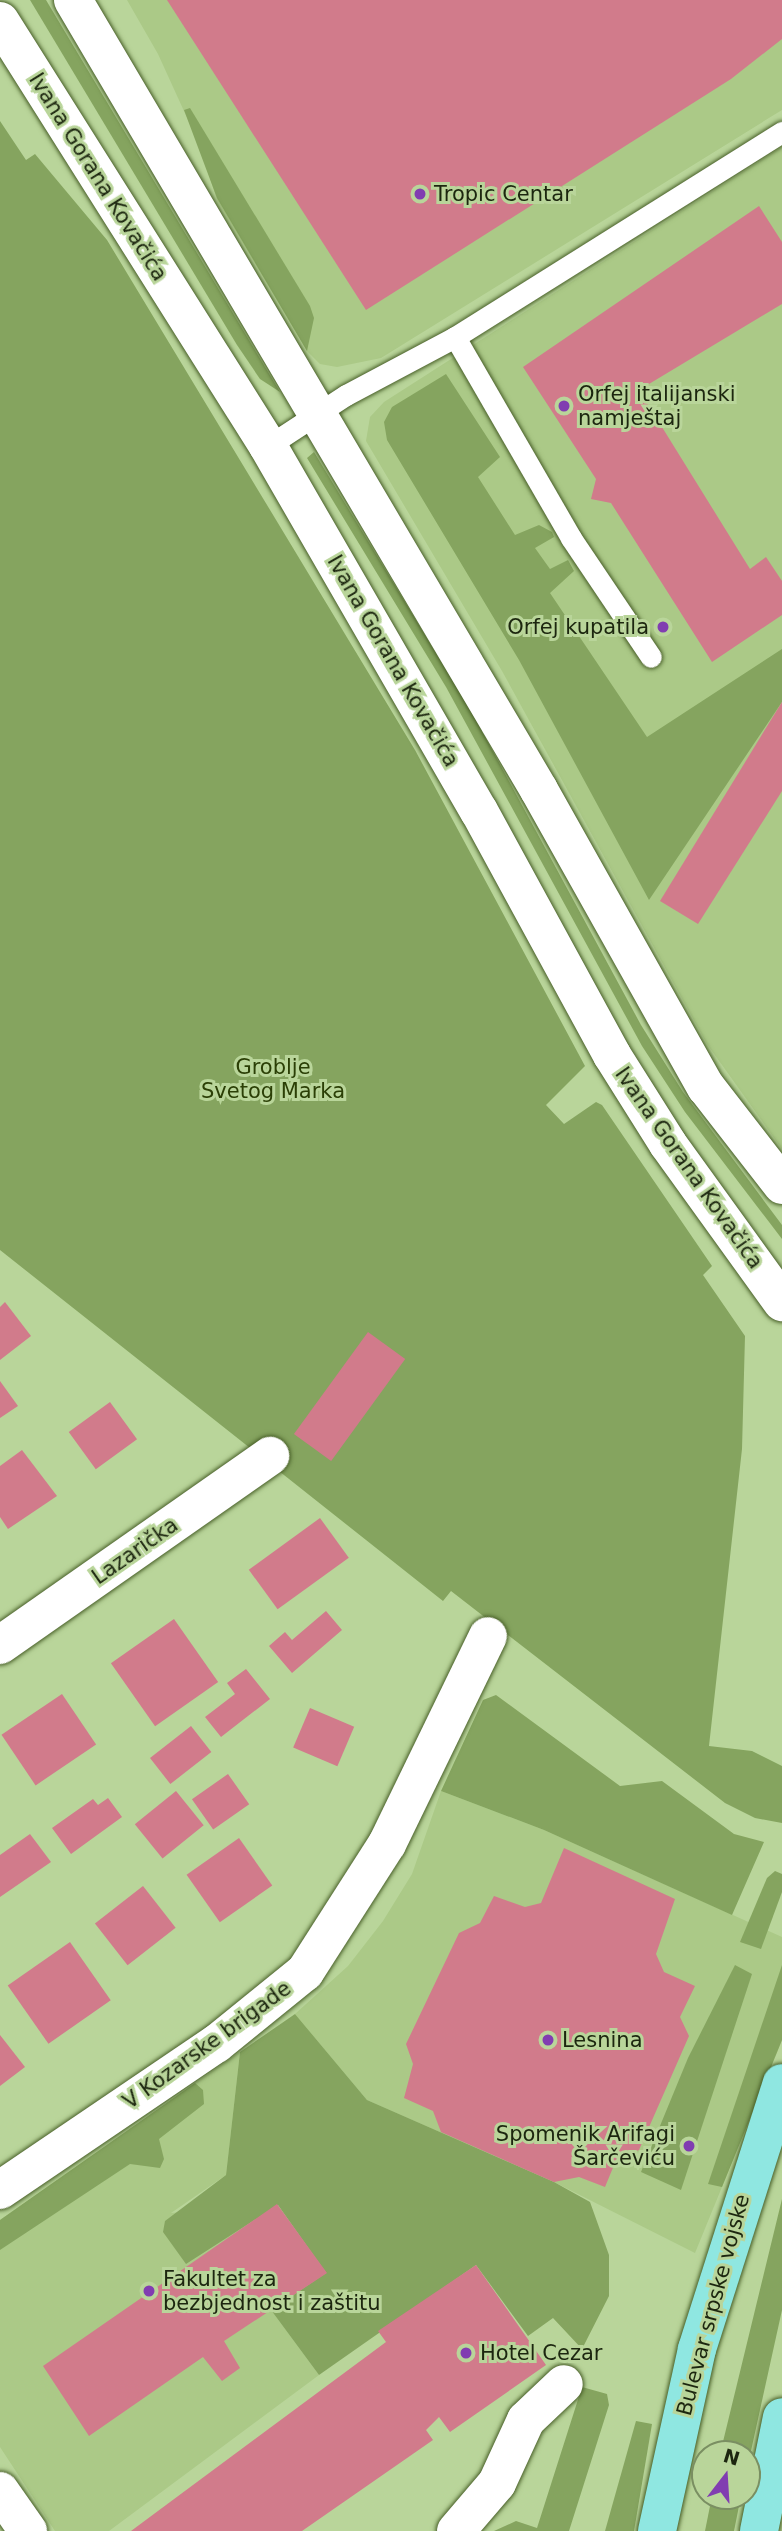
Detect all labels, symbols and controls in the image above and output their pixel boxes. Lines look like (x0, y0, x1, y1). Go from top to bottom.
street label: Ivana Gorana Kovačića (24, 68, 172, 286)
place label: Tropic Centar (434, 181, 573, 207)
marker: Tropic Centar (412, 186, 428, 202)
place label: Orfej italijanski namještaj (578, 381, 736, 431)
marker: Orfej italijanski namještaj (556, 398, 572, 414)
street label: Ivana Gorana Kovačića (322, 551, 464, 771)
place label: Orfej kupatila (507, 614, 649, 640)
marker: Orfej kupatila (655, 619, 671, 635)
park label: Groblje Svetog Marka (201, 1054, 345, 1104)
street label: Ivana Gorana Kovačića (610, 1062, 768, 1274)
street label: Lazarička (87, 1512, 183, 1590)
street label: V Kozarske brigade (118, 1976, 296, 2114)
place label: Lesnina (562, 2027, 643, 2053)
marker: Lesnina (540, 2032, 556, 2048)
place label: Spomenik Arifagi Šarčeviću (496, 2121, 675, 2171)
marker: Spomenik Arifagi Šarčeviću (681, 2138, 697, 2154)
street label: Bulevar srpske vojske (671, 2191, 755, 2419)
place label: Fakultet za bezbjednost i zaštitu (163, 2266, 381, 2316)
marker: Fakultet za bezbjednost i zaštitu (141, 2283, 157, 2299)
place label: Hotel Cezar (480, 2340, 602, 2366)
marker: Hotel Cezar (458, 2345, 474, 2361)
north arrow (691, 2440, 761, 2510)
text: N (721, 2444, 742, 2470)

